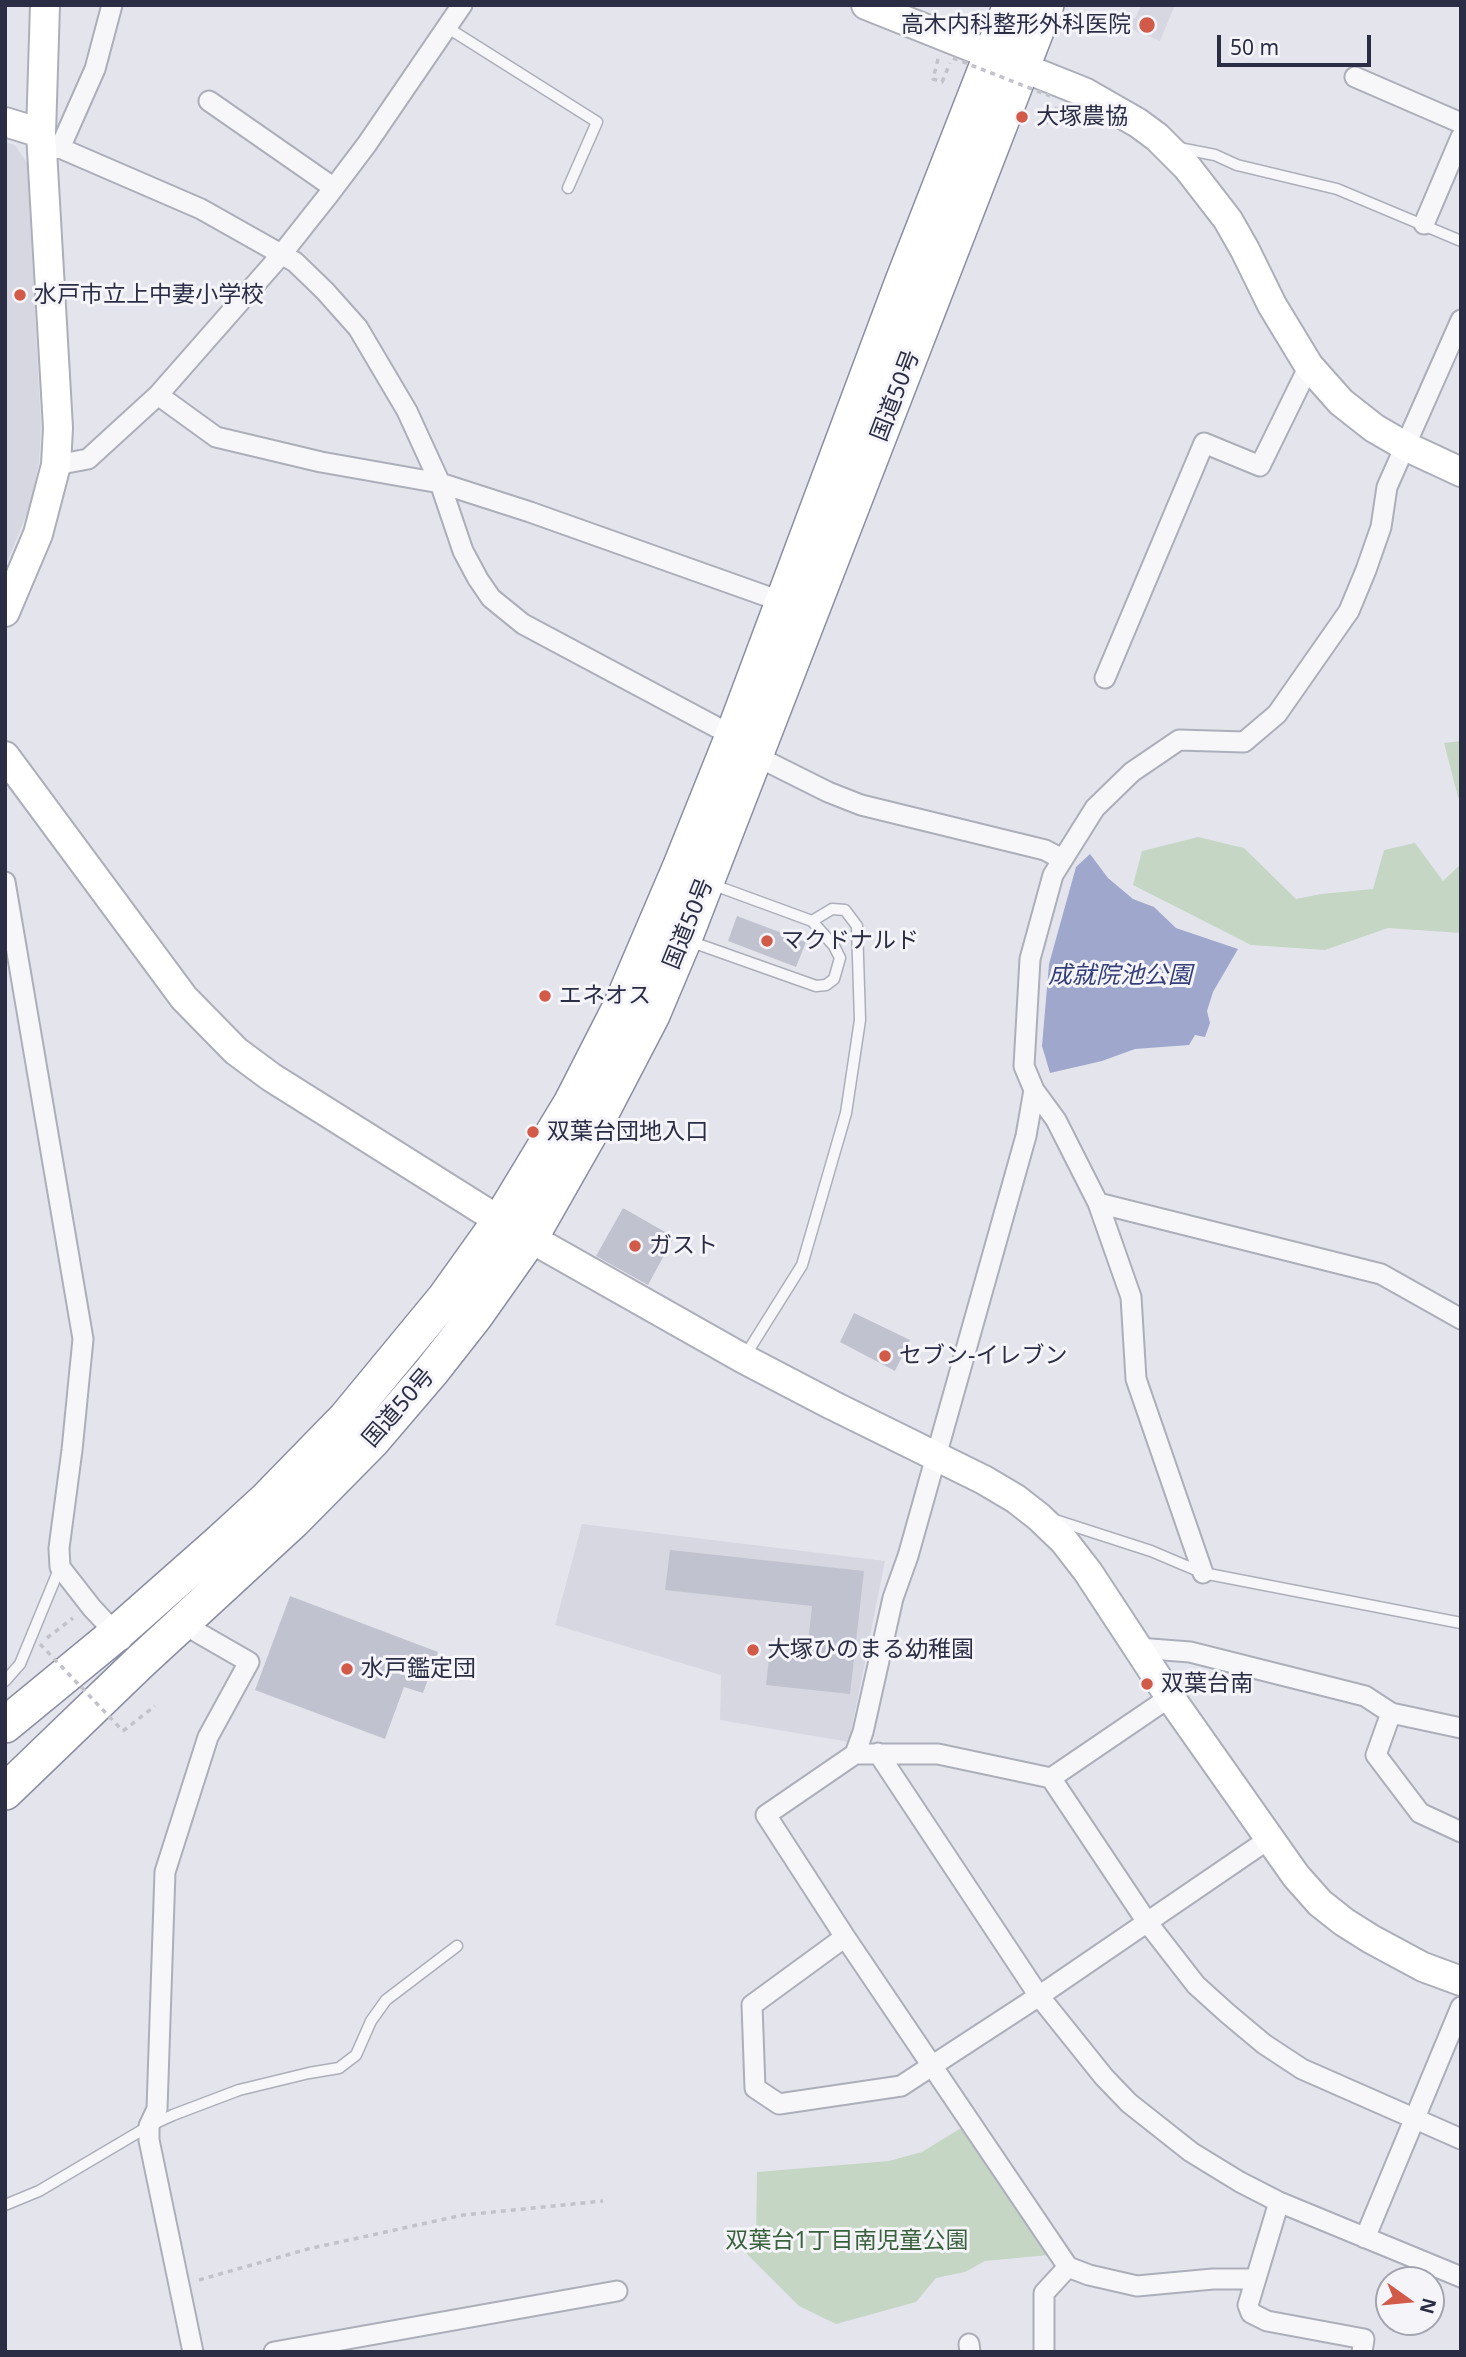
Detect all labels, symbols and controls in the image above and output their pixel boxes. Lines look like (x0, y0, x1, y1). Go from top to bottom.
place label: 高木内科整形外科医院 (901, 11, 1131, 39)
marker: 高木内科整形外科医院 (1137, 15, 1157, 35)
scale bar (1221, 21, 1375, 65)
text: 50 m (1230, 33, 1279, 61)
place label: 大塚農協 (1036, 103, 1128, 131)
marker: 大塚農協 (1014, 109, 1030, 125)
place label: 水戸市立上中妻小学校 (34, 281, 264, 309)
marker: 水戸市立上中妻小学校 (12, 287, 28, 303)
street label: 国道50号 (866, 347, 926, 445)
street label: 国道50号 (658, 875, 720, 973)
place label: マクドナルド (781, 927, 919, 955)
marker: マクドナルド (759, 933, 775, 949)
water label: 成就院池公園 (1048, 962, 1192, 990)
place label: エネオス (559, 982, 651, 1010)
marker: エネオス (537, 988, 553, 1004)
place label: 双葉台団地入口 (547, 1118, 708, 1146)
marker: 双葉台団地入口 (525, 1124, 541, 1140)
place label: ガスト (649, 1232, 718, 1260)
marker: ガスト (627, 1238, 643, 1254)
place label: セブン-イレブン (899, 1342, 1067, 1370)
marker: セブン-イレブン (877, 1348, 893, 1364)
street label: 国道50号 (357, 1363, 441, 1453)
place label: 大塚ひのまる幼稚園 (767, 1636, 974, 1664)
marker: 大塚ひのまる幼稚園 (745, 1642, 761, 1658)
place label: 水戸鑑定団 (361, 1655, 476, 1683)
marker: 水戸鑑定団 (339, 1661, 355, 1677)
place label: 双葉台南 (1161, 1670, 1253, 1698)
marker: 双葉台南 (1139, 1676, 1155, 1692)
park label: 双葉台1丁目南児童公園 (725, 2227, 969, 2255)
north arrow (1375, 2266, 1445, 2336)
text: N (1414, 2295, 1443, 2317)

